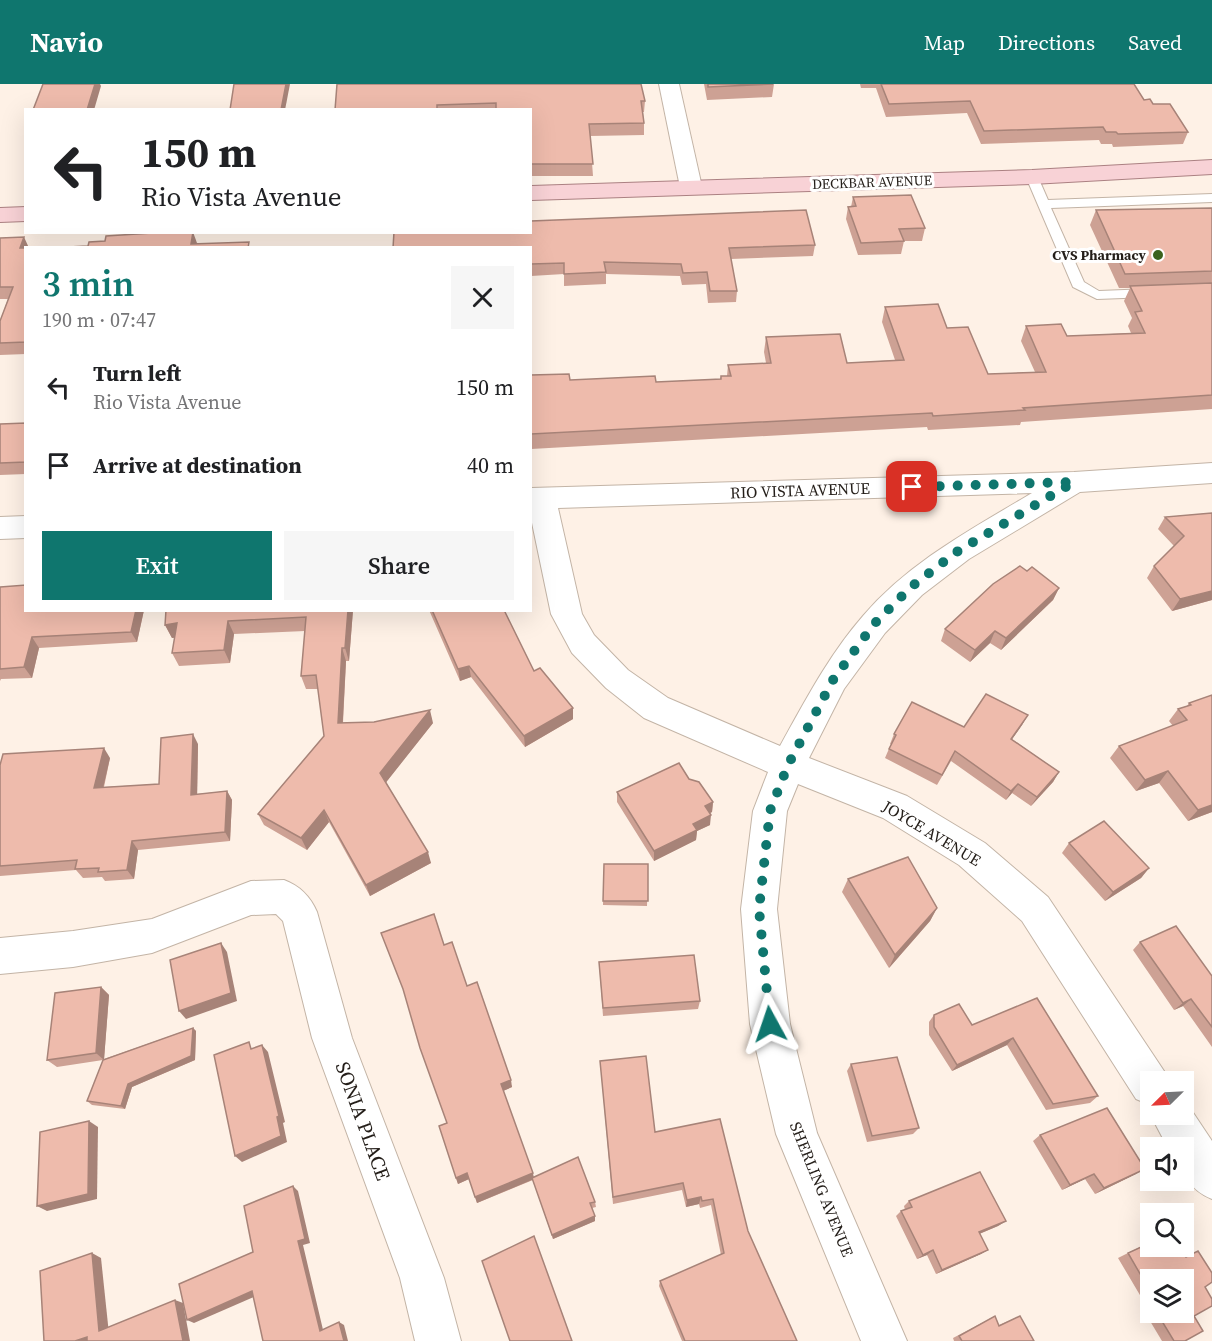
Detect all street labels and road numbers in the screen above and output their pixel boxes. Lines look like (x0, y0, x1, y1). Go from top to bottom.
street label: DECKBAR AVENUE (812, 170, 932, 194)
street label: RIO VISTA AVENUE (730, 477, 871, 503)
street label: JOYCE AVENUE (878, 794, 986, 871)
street label: SONIA PLACE (329, 1058, 397, 1184)
street label: SHERLING AVENUE (785, 1118, 859, 1260)

